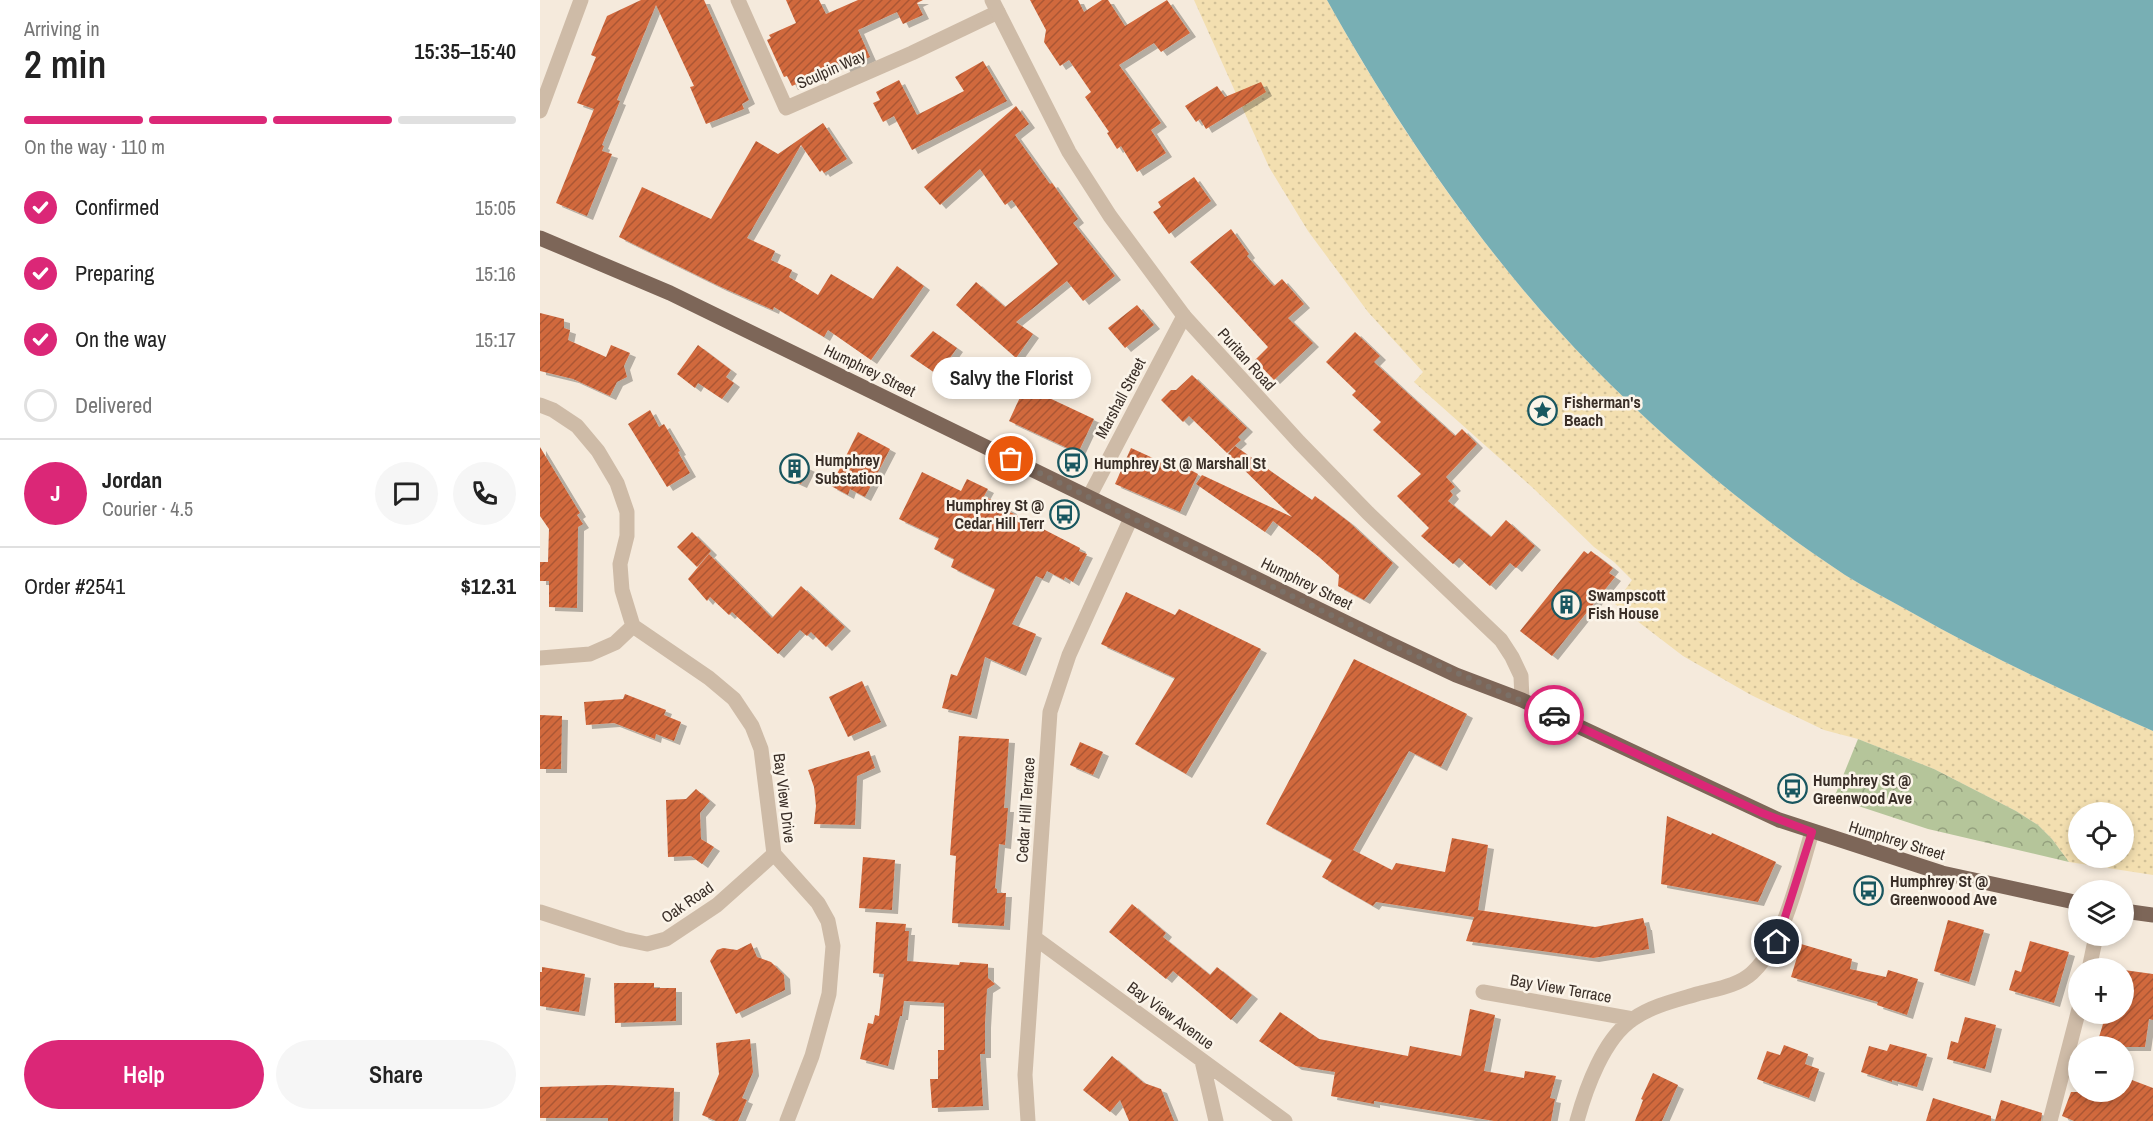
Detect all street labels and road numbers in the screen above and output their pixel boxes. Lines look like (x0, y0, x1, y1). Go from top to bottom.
street label: Sculpin Way (793, 44, 869, 94)
street label: Puritan Road (1213, 323, 1281, 395)
street label: Humphrey Street (821, 338, 920, 402)
street label: Marshall Street (1090, 354, 1151, 442)
street label: Humphrey Street (1258, 551, 1357, 615)
street label: Bay View Drive (769, 752, 801, 844)
street label: Cedar Hill Terrace (1010, 757, 1040, 863)
street label: Humphrey Street (1846, 815, 1948, 865)
street label: Oak Road (656, 876, 718, 928)
street label: Bay View Terrace (1509, 968, 1613, 1008)
street label: Bay View Avenue (1123, 976, 1219, 1054)

